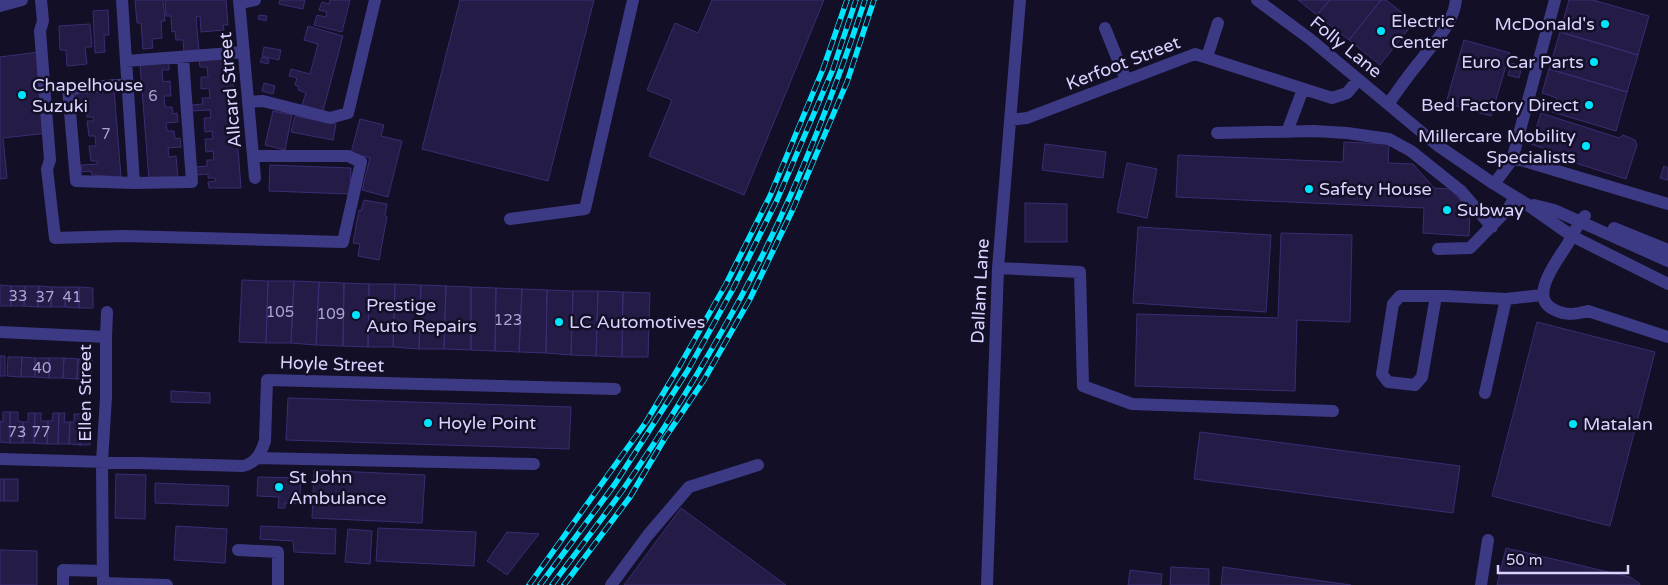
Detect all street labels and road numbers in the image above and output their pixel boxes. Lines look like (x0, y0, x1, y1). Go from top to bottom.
street label: Folly Lane (1306, 11, 1386, 83)
street label: Allcard Street (214, 31, 246, 149)
street label: Kerfoot Street (1063, 31, 1183, 95)
street label: Dallam Lane (966, 238, 994, 344)
street label: Ellen Street (74, 344, 96, 442)
street label: Hoyle Street (279, 351, 385, 377)

